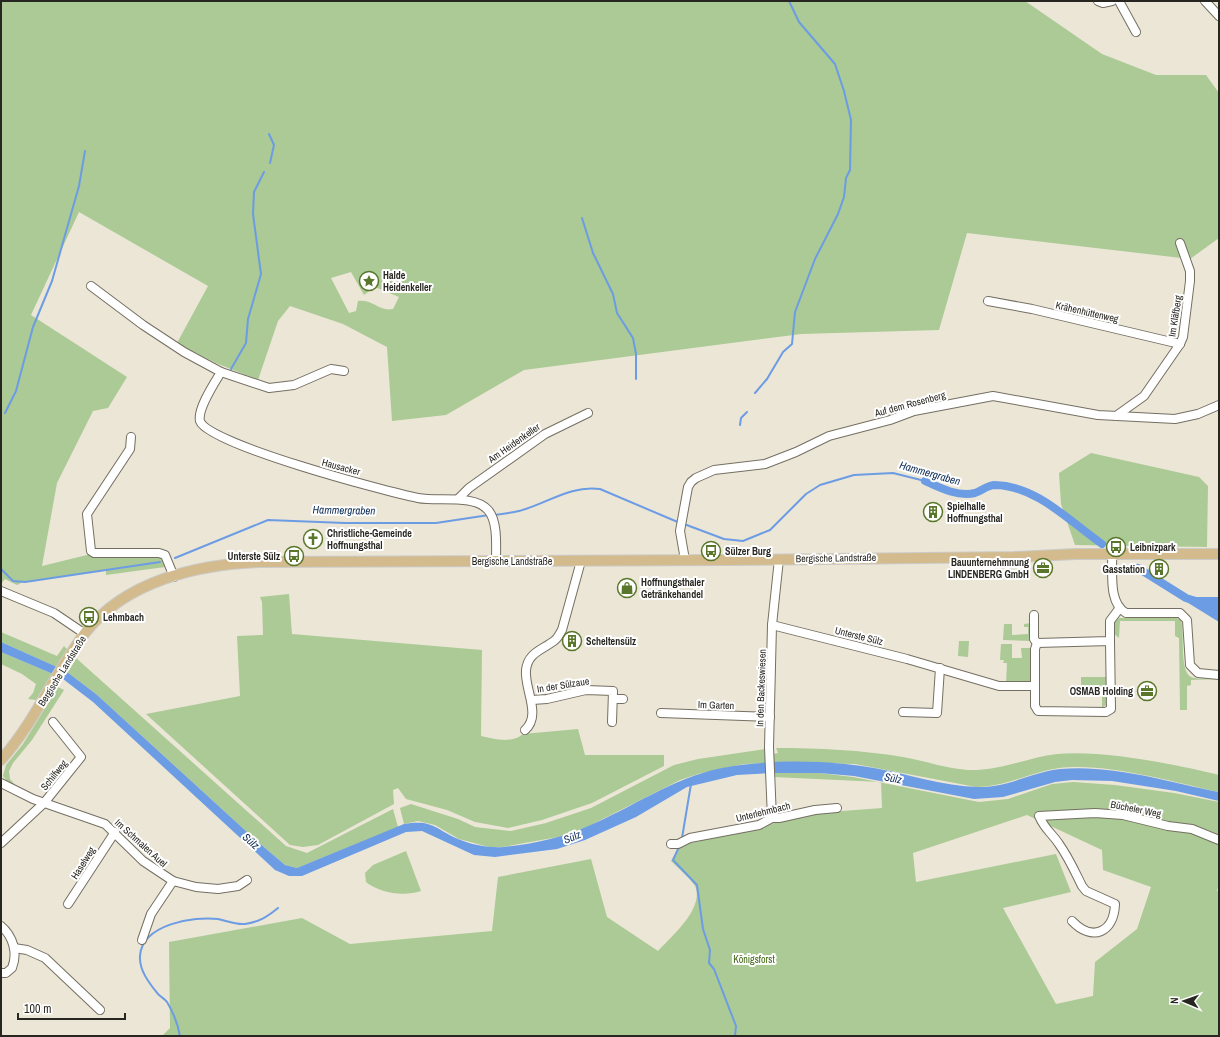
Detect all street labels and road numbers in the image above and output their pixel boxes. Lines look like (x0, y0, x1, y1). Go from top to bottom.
street label: Im Kläfberg (1165, 294, 1185, 338)
street label: Krähenhüttenweg (1054, 298, 1120, 326)
street label: Auf dem Rosenberg (872, 388, 947, 420)
street label: Am Heidenkeller (485, 420, 543, 466)
street label: Hausacker (320, 456, 362, 478)
street label: Bergische Landstraße (796, 551, 877, 565)
street label: Bergische Landstraße (472, 555, 553, 568)
street label: Unterste Sülz (834, 624, 884, 648)
street label: Bergische Landstraße (35, 633, 89, 709)
street label: In den Backeswiesen (753, 649, 769, 727)
street label: In der Sülzaue (536, 674, 591, 696)
street label: Im Garten (698, 698, 734, 712)
street label: Schilfweg (38, 757, 71, 793)
street label: Bücheler Weg (1110, 798, 1163, 820)
street label: Unterlehmbach (734, 799, 792, 825)
street label: Im Schmalen Auel (112, 816, 170, 870)
street label: Haselweg (68, 844, 98, 882)

